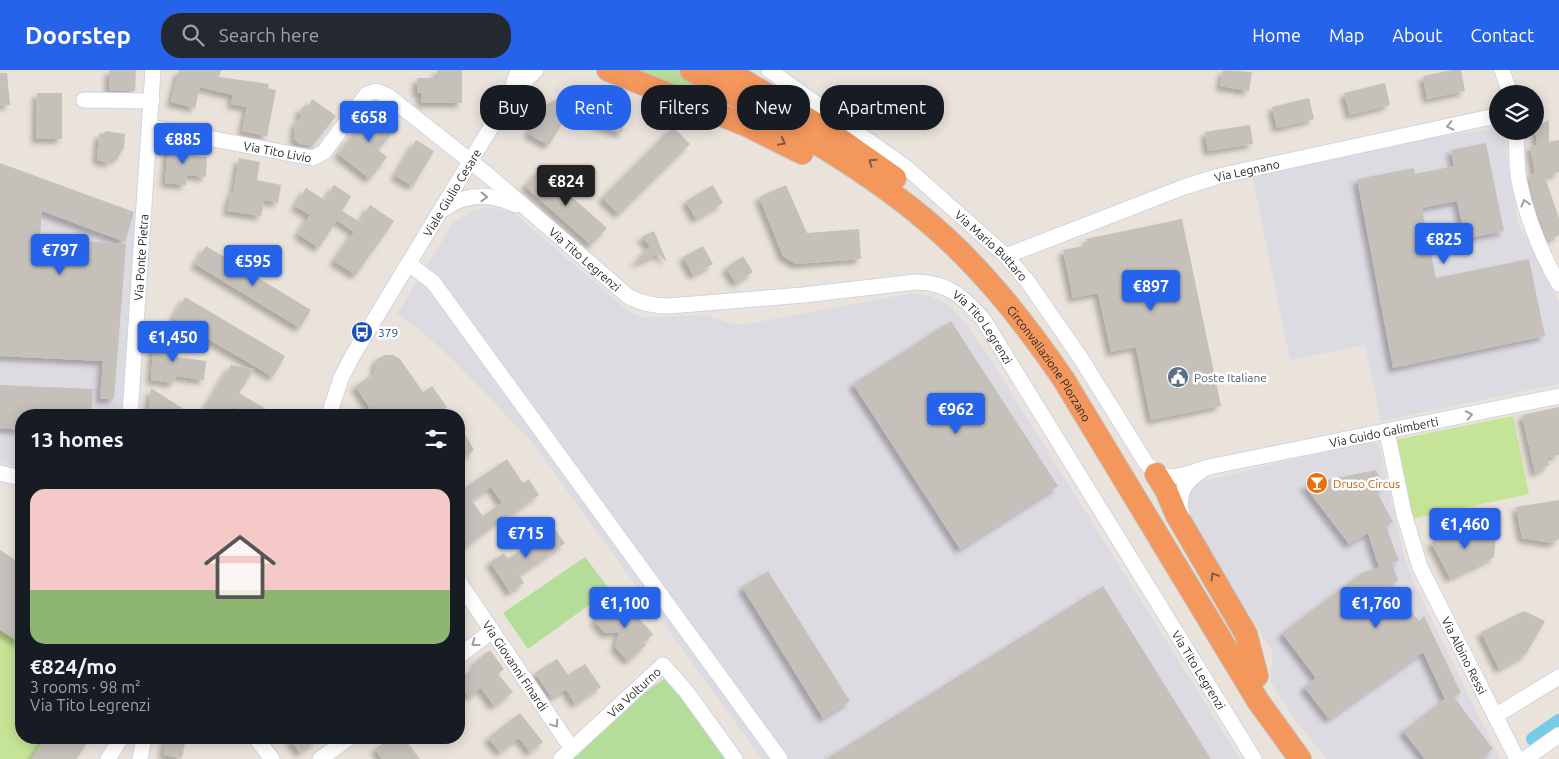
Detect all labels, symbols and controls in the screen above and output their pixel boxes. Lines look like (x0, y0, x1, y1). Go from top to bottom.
search box (161, 13, 511, 58)
icon: search (179, 21, 207, 49)
text: Doorstep (25, 22, 131, 49)
text: Search here (219, 24, 319, 46)
text: Home (1252, 25, 1301, 45)
text: Map (1329, 25, 1364, 45)
text: About (1392, 25, 1442, 45)
text: Contact (1470, 25, 1534, 45)
chip: Buy (480, 85, 546, 130)
chip: Rent (556, 85, 631, 130)
chip: Filters (641, 85, 727, 130)
chip: New (737, 85, 810, 130)
chip: Apartment (820, 85, 944, 130)
map controls (1489, 85, 1544, 140)
button: layers (1489, 85, 1544, 140)
pin: €658 (339, 100, 399, 143)
text: €658 (351, 108, 387, 126)
one-way arrow (1445, 120, 1454, 131)
pin: €885 (153, 122, 213, 165)
text: €885 (165, 130, 201, 148)
one-way arrow (777, 136, 786, 146)
street label: Via Tito Livio (243, 138, 313, 164)
street label: Viale Giulio Cesare (420, 146, 483, 238)
street label: Via Legnano (1212, 157, 1281, 184)
one-way arrow (868, 159, 878, 168)
pin: €824 (536, 164, 596, 207)
text: €824 (548, 172, 584, 190)
one-way arrow (480, 191, 488, 202)
one-way arrow (1520, 198, 1531, 207)
street label: Via Mario Buttaro (953, 208, 1030, 283)
street label: Via Ponte Pietra (131, 213, 150, 301)
pin: €825 (1414, 222, 1474, 265)
street label: Via Tito Legrenzi (547, 225, 624, 294)
text: €825 (1426, 230, 1462, 248)
pin: €797 (30, 234, 90, 276)
text: €797 (42, 241, 78, 259)
pin: €595 (223, 244, 283, 287)
text: €595 (235, 252, 271, 270)
pin: €897 (1121, 270, 1181, 312)
text: €897 (1133, 277, 1169, 295)
street label: Via Tito Legrenzi (951, 287, 1015, 366)
street label: Circonvallazione Plorzano (1005, 303, 1094, 424)
pin: €1,450 (132, 320, 214, 363)
bus stop icon: 379 (350, 320, 374, 344)
place label: 379 (378, 326, 398, 339)
text: €1,450 (148, 328, 198, 346)
public building icon: Poste Italiane (1166, 365, 1190, 389)
place label: Poste Italiane (1194, 371, 1267, 384)
pin: €962 (926, 392, 986, 435)
text: €962 (938, 400, 974, 418)
one-way arrow (1464, 410, 1473, 421)
street label: Via Guido Galimberti (1328, 414, 1439, 449)
icon: filters (422, 425, 450, 453)
text: 13 homes (30, 427, 124, 451)
bar icon: Druso Circus (1305, 471, 1329, 495)
place label: Druso Circus (1333, 477, 1400, 490)
pin: €1,460 (1424, 508, 1506, 550)
text: €1,460 (1440, 515, 1490, 533)
pin: €715 (496, 516, 556, 559)
icon: home (195, 522, 285, 612)
text: €715 (508, 524, 544, 542)
one-way arrow (1210, 572, 1220, 581)
pin: €1,100 (584, 586, 666, 629)
pin: €1,760 (1335, 586, 1417, 629)
text: €1,100 (600, 594, 650, 612)
text: €1,760 (1351, 594, 1401, 612)
street label: Via Albino Ressi (1440, 614, 1490, 696)
street label: Via Giovanni Finardi (481, 618, 551, 713)
street label: Via Tito Legrenzi (1170, 628, 1228, 712)
one-way arrow (471, 637, 481, 646)
text: €824/mo (30, 654, 117, 678)
street label: Via Volturno (605, 664, 663, 719)
text: 3 rooms · 98 m² (30, 678, 141, 696)
text: Via Tito Legrenzi (30, 696, 150, 714)
one-way arrow (549, 718, 558, 727)

